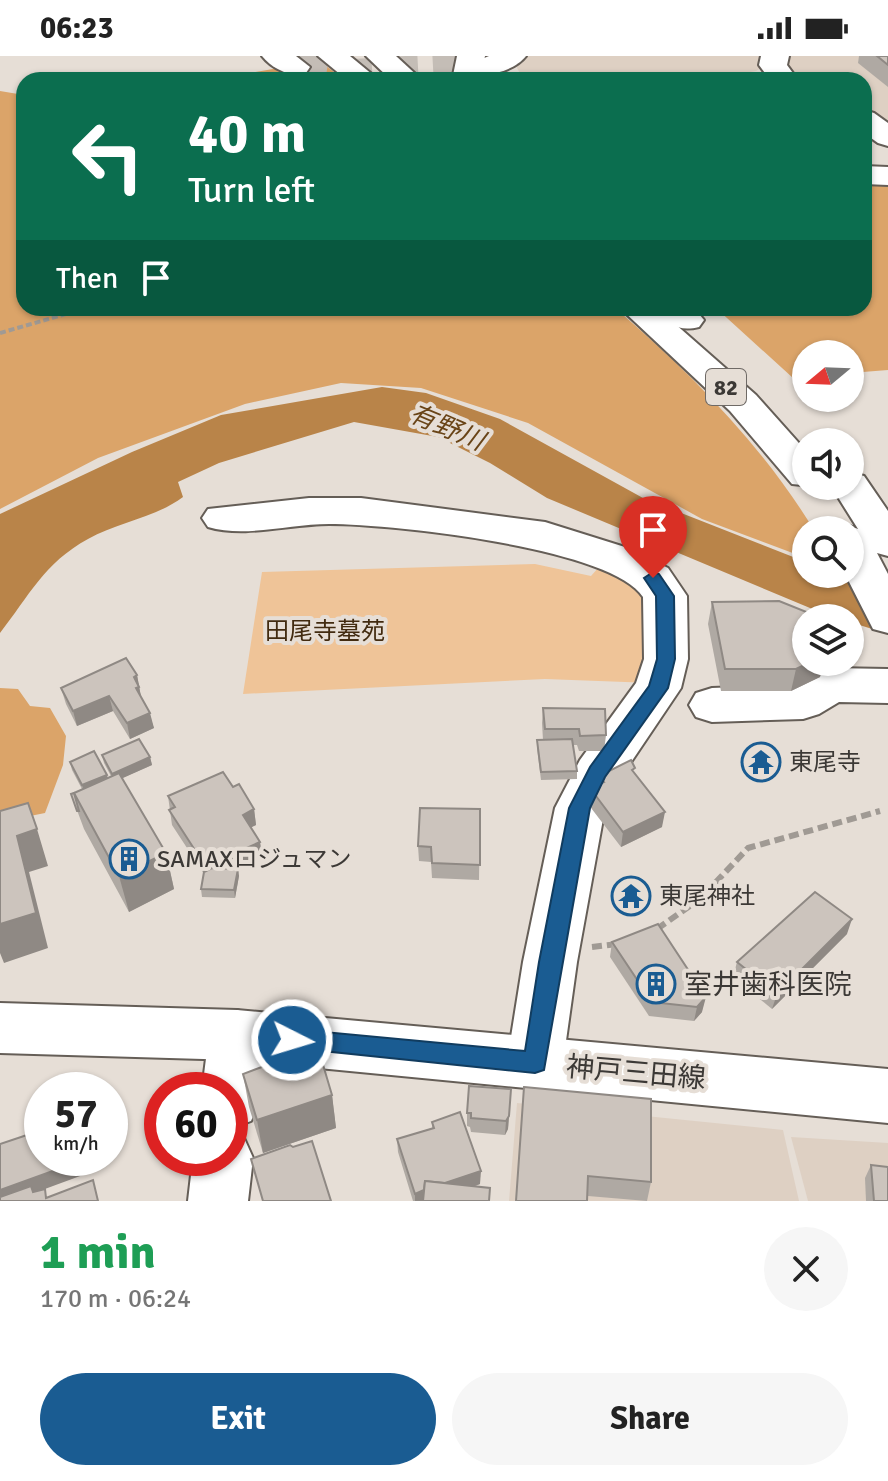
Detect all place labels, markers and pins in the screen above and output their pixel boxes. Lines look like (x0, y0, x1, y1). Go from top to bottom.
pin (619, 496, 687, 578)
temple icon: 東尾寺 (740, 741, 782, 783)
place label: 東尾寺 (789, 747, 861, 777)
building icon: SAMAXロジュマン (108, 838, 150, 880)
place label: SAMAXロジュマン (157, 844, 351, 874)
temple icon: 東尾神社 (610, 875, 652, 917)
place label: 東尾神社 (659, 881, 755, 911)
building icon: 室井歯科医院 (635, 963, 677, 1005)
place label: 室井歯科医院 (684, 968, 852, 1002)

